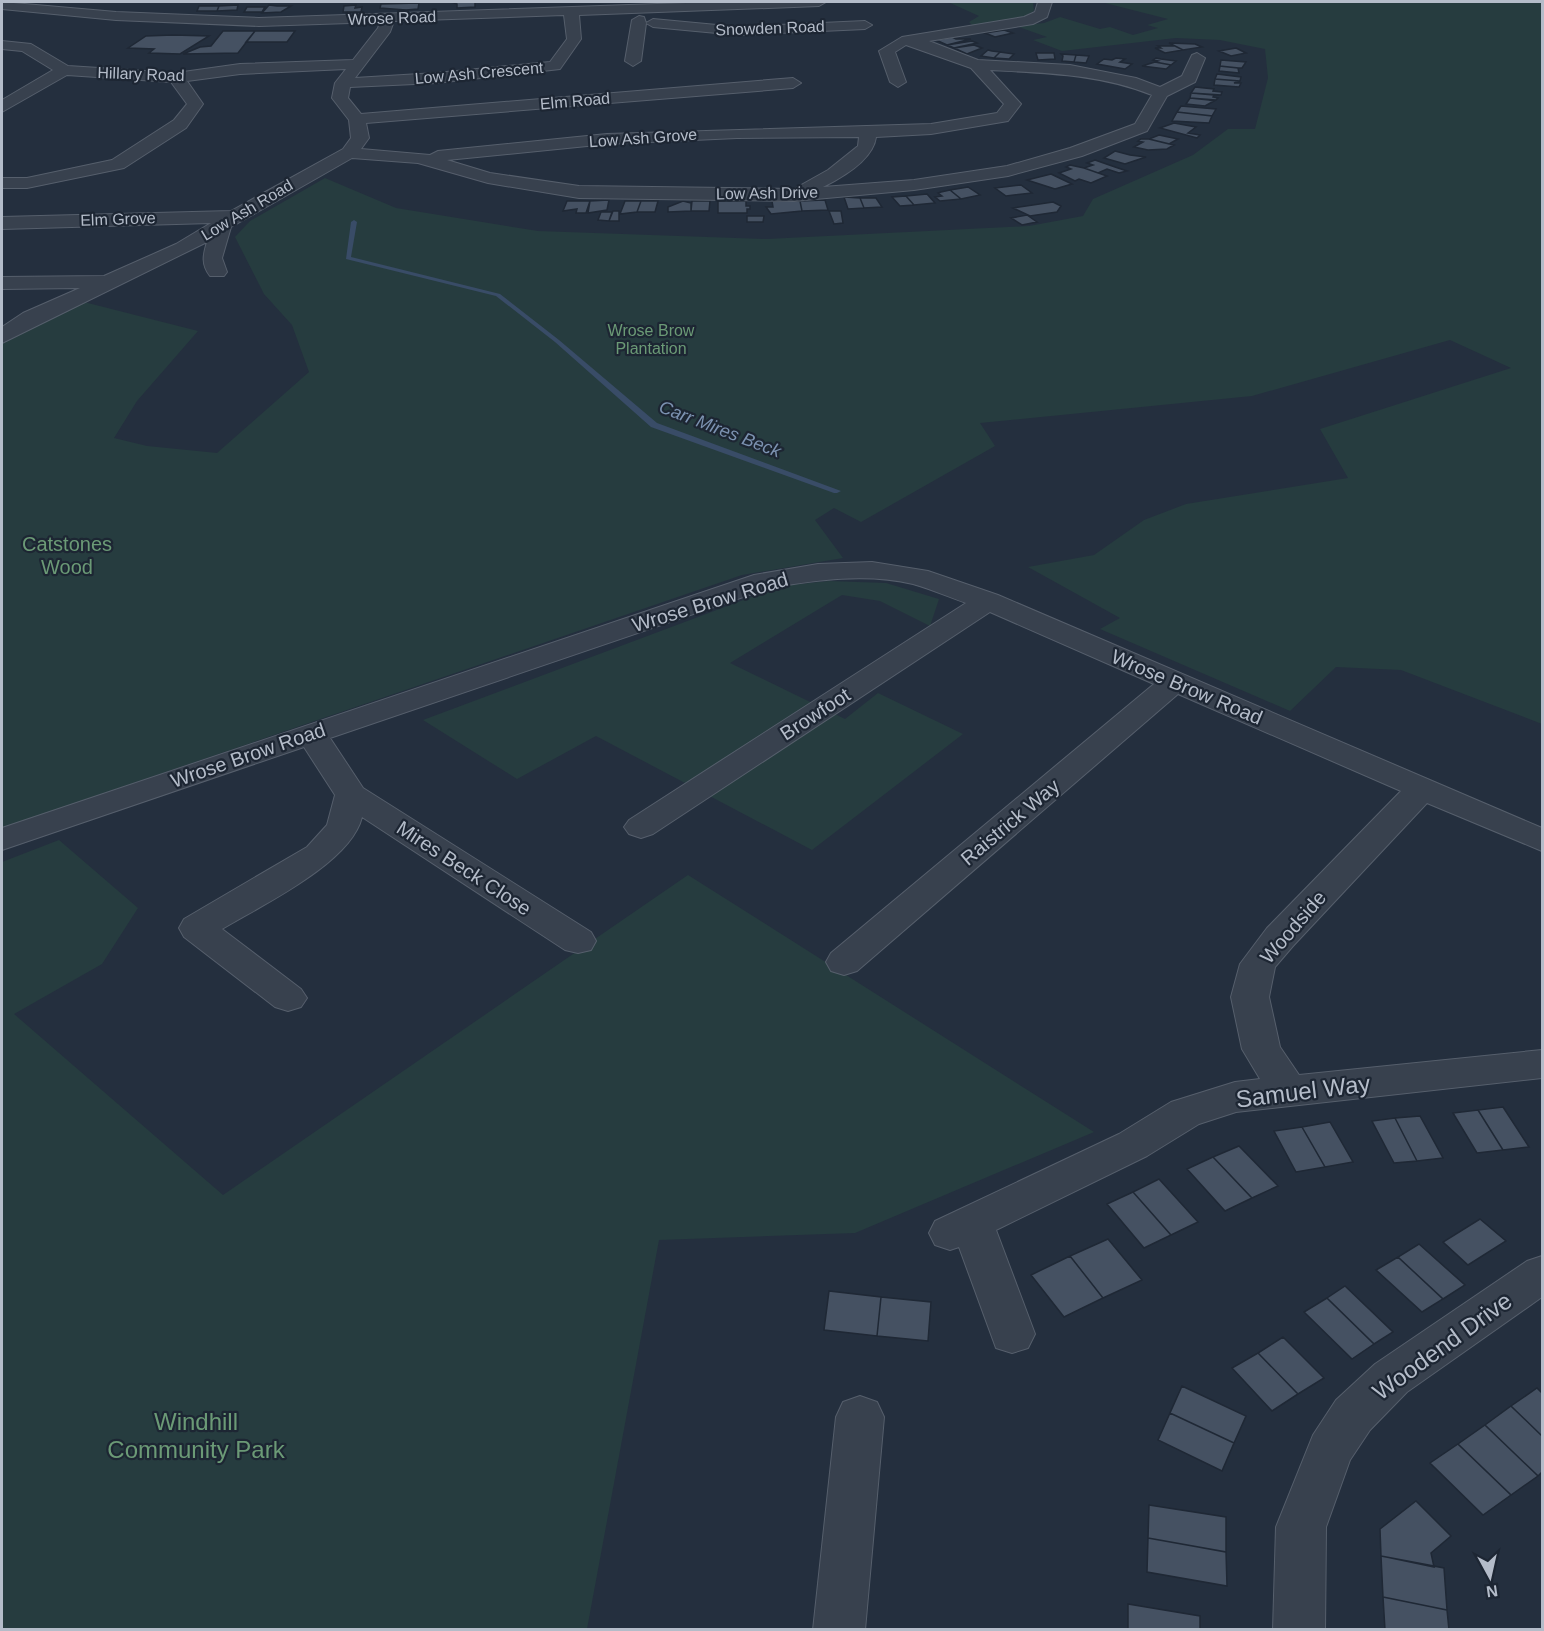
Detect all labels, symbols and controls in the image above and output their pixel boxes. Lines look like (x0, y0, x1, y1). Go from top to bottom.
street label: Wrose Road (347, 8, 437, 28)
street label: Snowden Road (715, 18, 825, 38)
street label: Low Ash Crescent (414, 59, 545, 87)
street label: Hillary Road (97, 64, 185, 84)
street label: Elm Road (539, 89, 611, 113)
street label: Low Ash Grove (588, 126, 698, 150)
street label: Low Ash Road (198, 176, 296, 244)
street label: Low Ash Drive (716, 184, 818, 202)
street label: Elm Grove (80, 209, 156, 229)
park label: Wrose Brow Plantation (608, 322, 695, 357)
water label: Carr Mires Beck (656, 397, 785, 462)
park label: Catstones Wood (22, 533, 112, 578)
street label: Wrose Brow Road (629, 568, 791, 636)
street label: Wrose Brow Road (1108, 645, 1266, 729)
street label: Browfoot (776, 683, 854, 745)
street label: Wrose Brow Road (168, 718, 328, 792)
street label: Raistrick Way (956, 775, 1064, 869)
street label: Mires Beck Close (393, 816, 535, 920)
street label: Woodside (1256, 886, 1330, 968)
street label: Samuel Way (1234, 1069, 1372, 1113)
street label: Woodend Drive (1367, 1287, 1517, 1405)
park label: Windhill Community Park (107, 1408, 286, 1463)
north arrow (1460, 1547, 1520, 1607)
text: N (1485, 1582, 1499, 1601)

